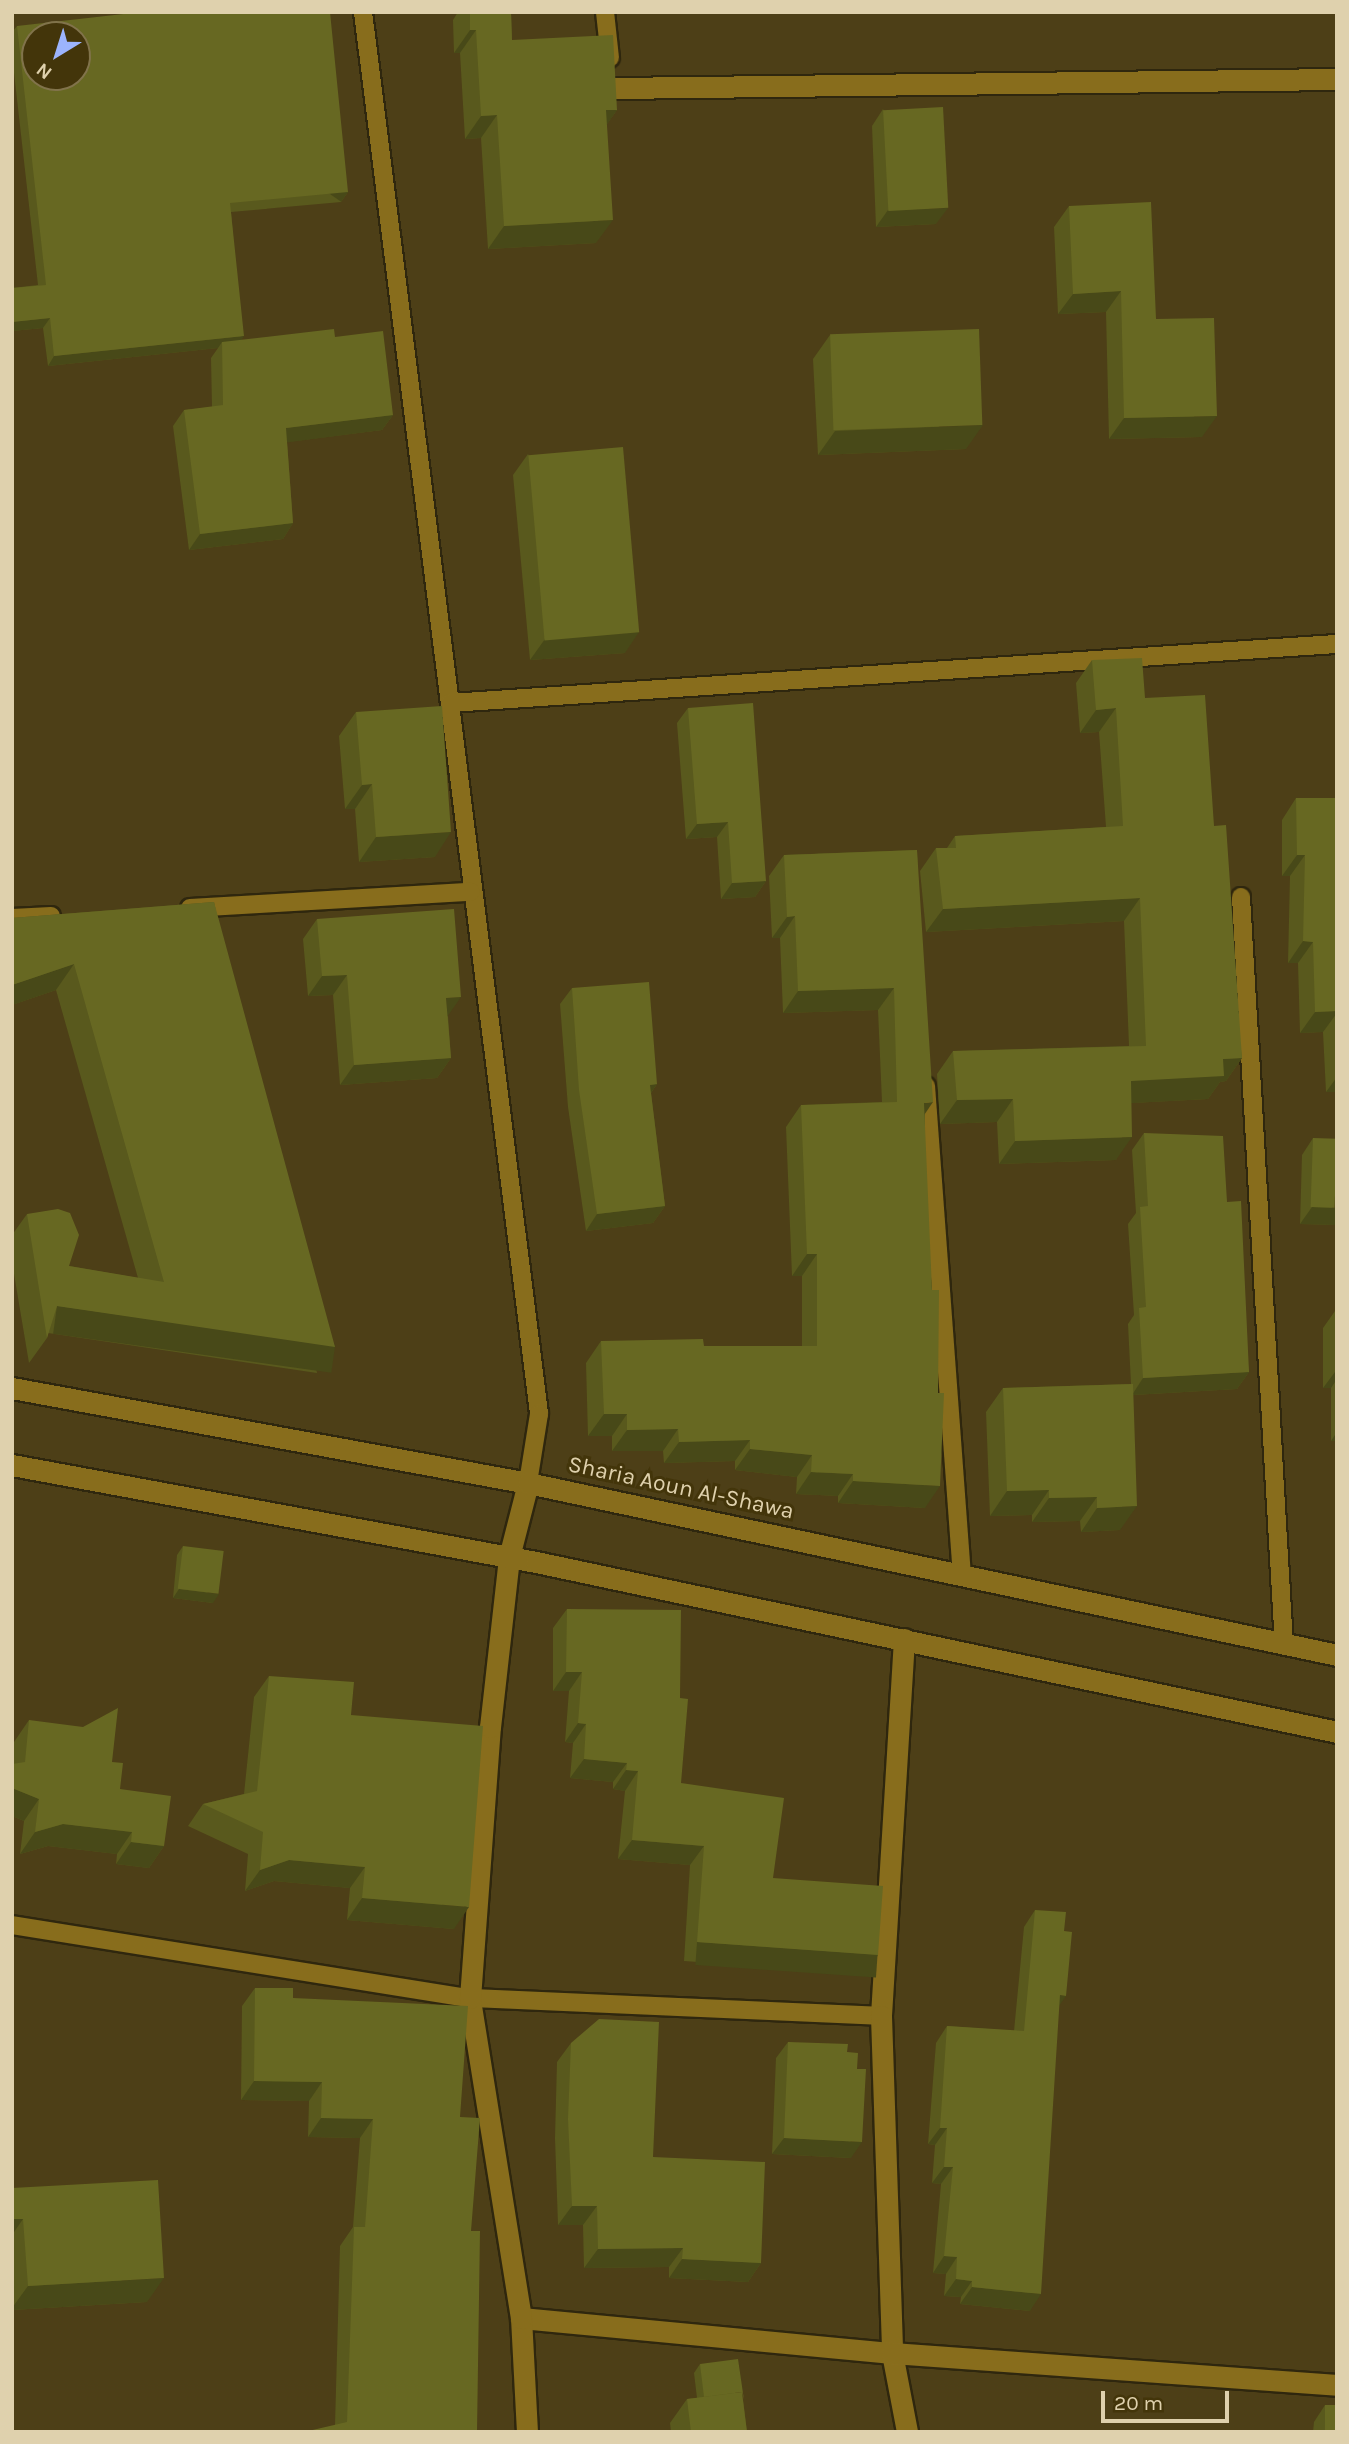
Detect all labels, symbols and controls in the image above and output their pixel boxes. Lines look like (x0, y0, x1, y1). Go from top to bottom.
north arrow (21, 21, 91, 91)
text: N (32, 58, 56, 84)
street label: Sharia Aoun Al-Shawa (566, 1451, 796, 1525)
scale bar (1104, 2378, 1232, 2422)
text: 20 m (1114, 2391, 1163, 2415)

